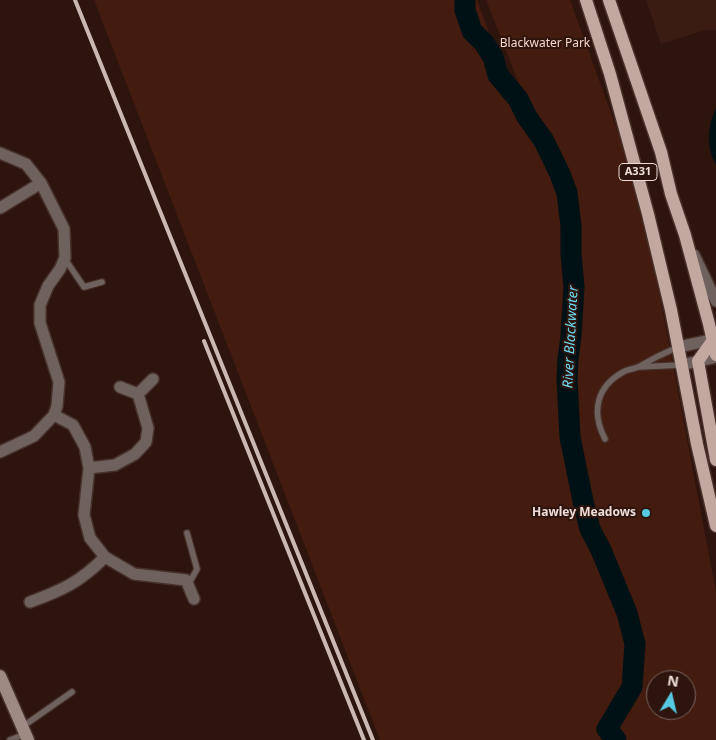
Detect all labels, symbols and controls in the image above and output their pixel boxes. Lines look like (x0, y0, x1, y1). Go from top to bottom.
park label: Blackwater Park (500, 37, 590, 51)
road number: A331 (619, 163, 657, 180)
water label: River Blackwater (560, 285, 582, 389)
place label: Hawley Meadows (532, 506, 636, 520)
marker: Hawley Meadows (640, 507, 652, 519)
north arrow (646, 670, 696, 720)
text: N (666, 670, 680, 691)

